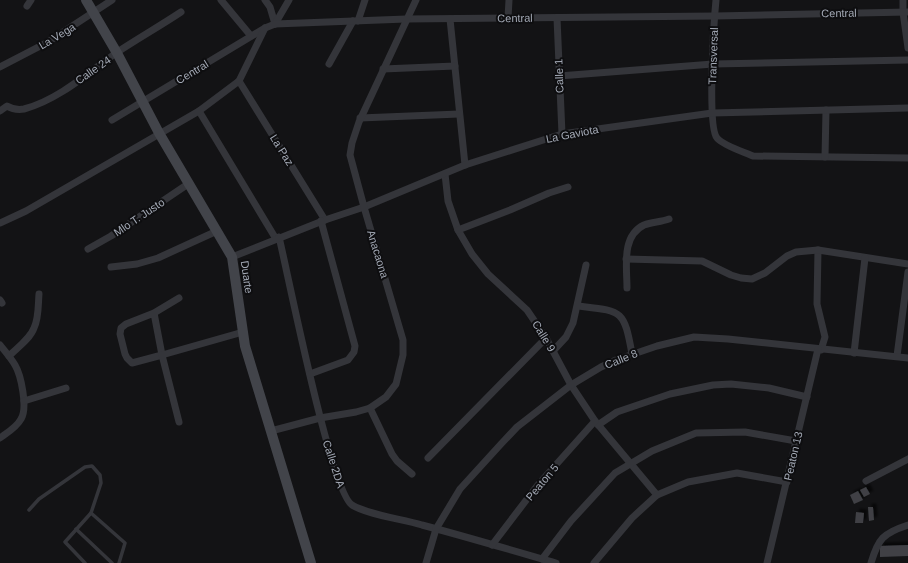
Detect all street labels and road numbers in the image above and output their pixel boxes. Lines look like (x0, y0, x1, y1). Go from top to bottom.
street label: Central (821, 7, 857, 19)
street label: Central (497, 12, 533, 24)
street label: La Vega (37, 20, 78, 52)
street label: Transversal (706, 27, 720, 85)
street label: Calle 24 (73, 54, 113, 86)
street label: Central (174, 58, 210, 86)
street label: Calle 1 (552, 59, 566, 93)
street label: La Gaviota (545, 123, 600, 145)
street label: La Paz (268, 132, 296, 168)
street label: Mlo T. Justo (111, 196, 167, 238)
street label: Anacaona (365, 229, 391, 280)
street label: Duarte (239, 260, 255, 294)
street label: Calle 9 (530, 318, 558, 354)
street label: Calle 8 (603, 347, 639, 371)
street label: Peaton 13 (782, 430, 804, 482)
street label: Calle 2DA (321, 439, 348, 490)
street label: Peaton 5 (523, 461, 561, 503)

